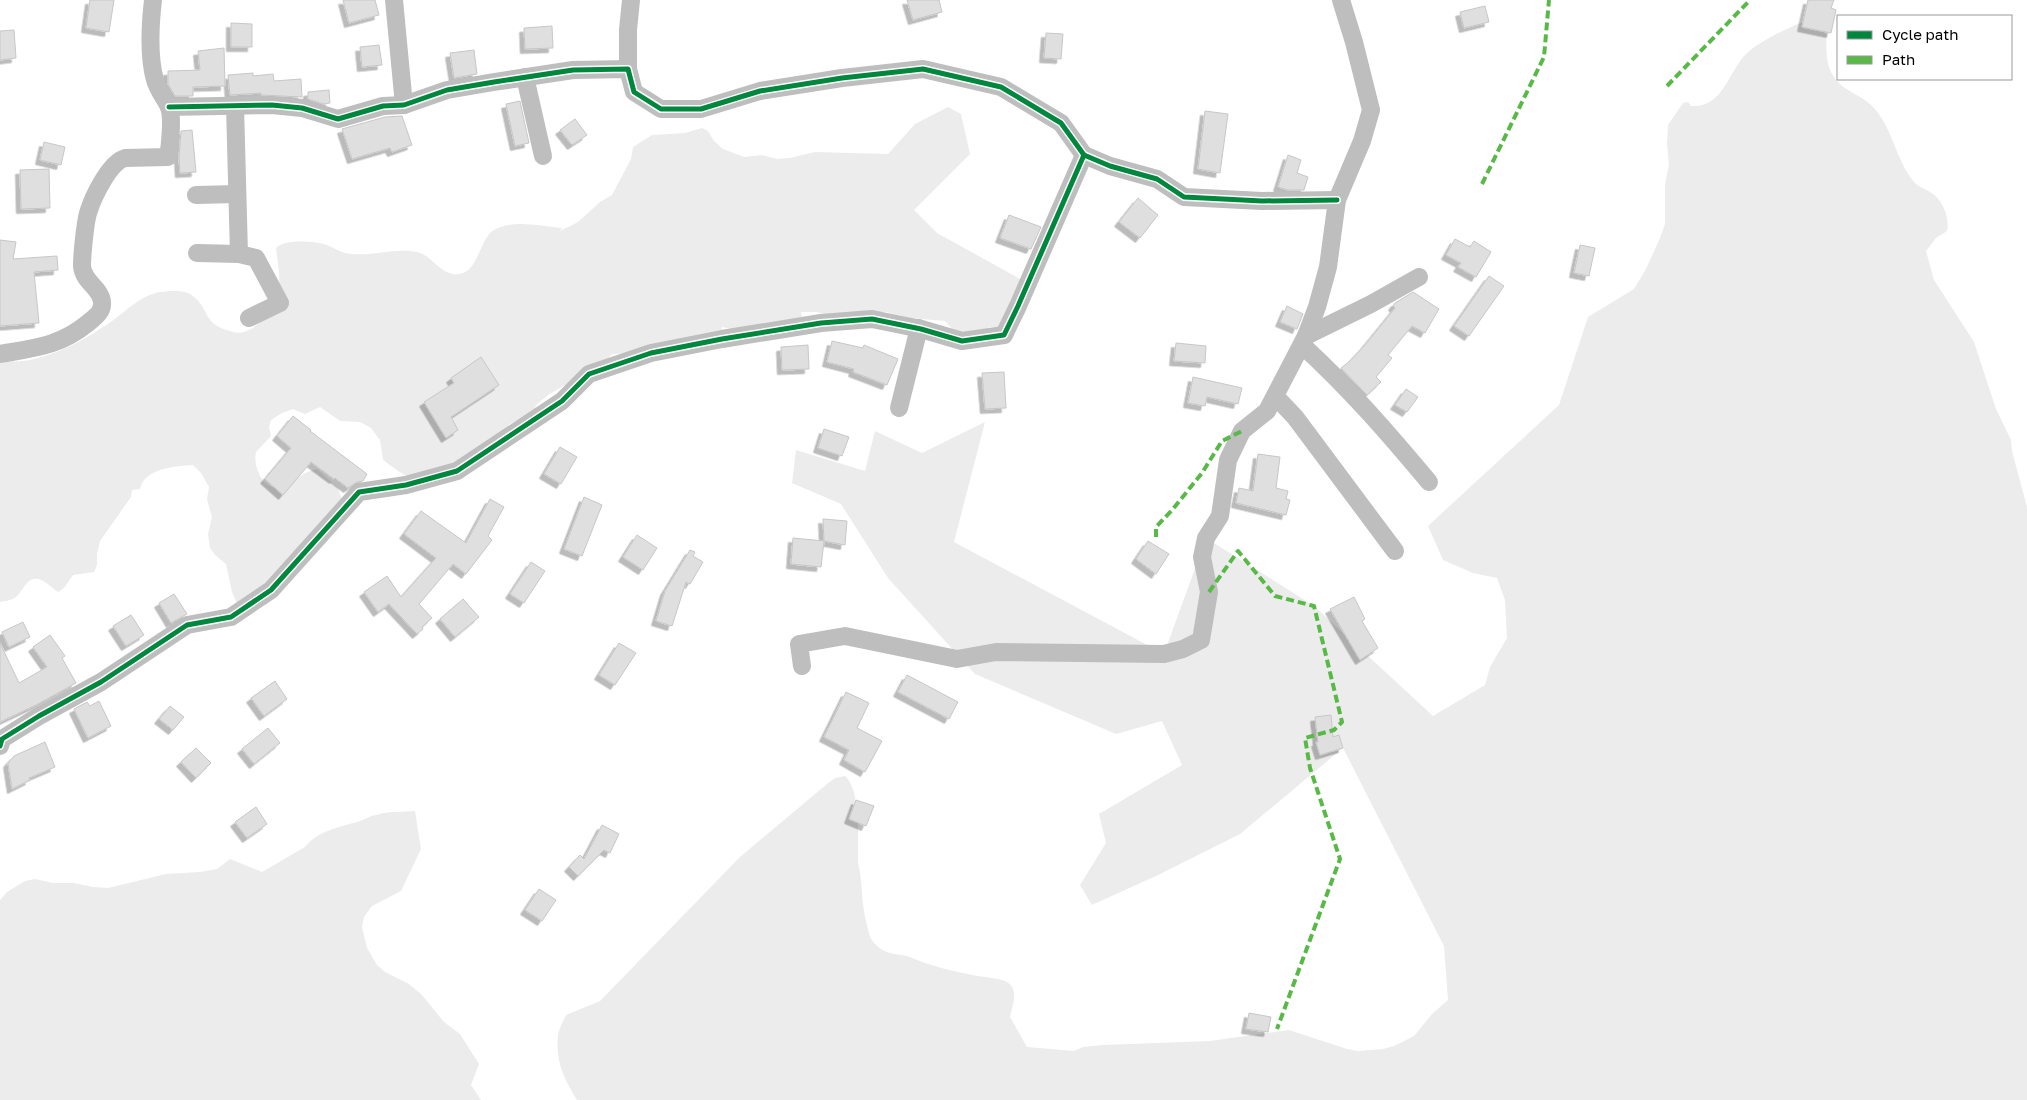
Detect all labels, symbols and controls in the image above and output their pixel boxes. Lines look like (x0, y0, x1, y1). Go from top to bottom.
legend (1837, 15, 2012, 80)
text: Cycle path (1882, 25, 1958, 43)
text: Path (1882, 50, 1915, 68)

